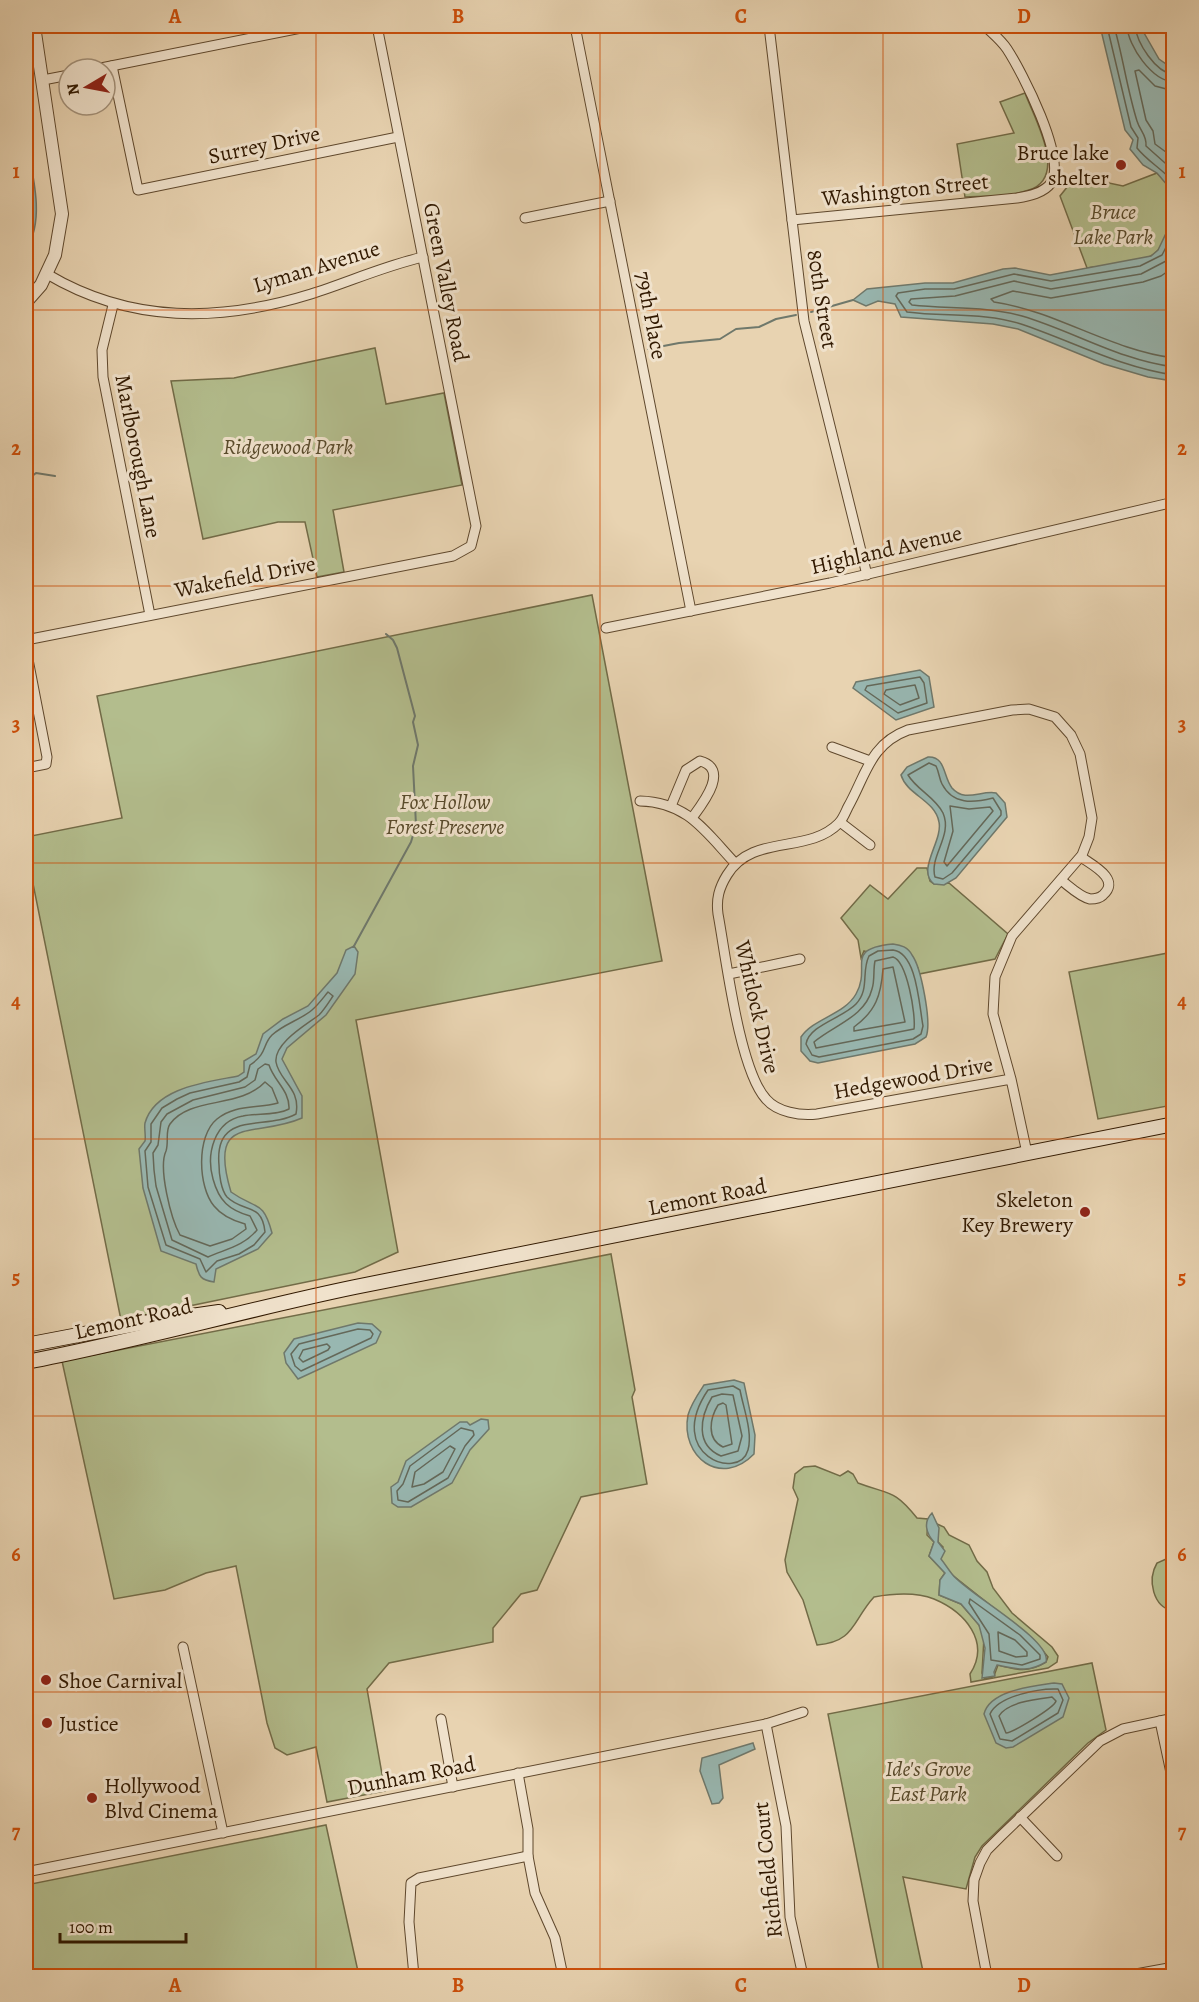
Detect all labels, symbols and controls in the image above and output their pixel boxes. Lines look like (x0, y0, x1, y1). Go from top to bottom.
text: A (168, 3, 182, 30)
text: B (452, 3, 464, 30)
text: C (735, 3, 747, 30)
text: D (1017, 3, 1031, 30)
north arrow (57, 57, 117, 117)
text: N (61, 81, 85, 97)
street label: Surrey Drive (206, 118, 323, 171)
place label: Bruce lake shelter (1017, 138, 1109, 193)
text: 1 (12, 158, 20, 185)
marker: Bruce lake shelter (1114, 158, 1128, 172)
text: 1 (1178, 158, 1186, 185)
street label: Washington Street (819, 166, 990, 214)
park label: Bruce Lake Park (1073, 197, 1153, 252)
street label: Green Valley Road (416, 200, 476, 364)
street label: Lyman Avenue (249, 233, 383, 300)
street label: 80th Street (799, 247, 845, 351)
street label: 79th Place (628, 269, 674, 362)
street label: Marlborough Lane (107, 372, 169, 541)
park label: Ridgewood Park (223, 432, 353, 462)
text: 2 (11, 435, 21, 462)
text: 2 (1177, 435, 1187, 462)
street label: Highland Avenue (807, 518, 965, 582)
street label: Wakefield Drive (171, 549, 318, 606)
text: 3 (12, 711, 20, 738)
text: 3 (1178, 711, 1186, 738)
park label: Fox Hollow Forest Preserve (386, 787, 504, 842)
street label: Whitlock Drive (727, 937, 787, 1077)
text: 4 (11, 988, 21, 1015)
text: 4 (1177, 988, 1187, 1015)
street label: Hedgewood Drive (831, 1049, 995, 1107)
street label: Lemont Road (646, 1171, 769, 1223)
place label: Skeleton Key Brewery (961, 1185, 1073, 1240)
marker: Skeleton Key Brewery (1078, 1205, 1092, 1219)
text: 5 (12, 1264, 20, 1291)
text: 5 (1178, 1264, 1186, 1291)
street label: Lemont Road (72, 1291, 195, 1347)
text: 6 (11, 1541, 21, 1568)
text: 6 (1177, 1541, 1187, 1568)
place label: Shoe Carnival (58, 1666, 182, 1696)
marker: Shoe Carnival (39, 1673, 53, 1687)
place label: Justice (59, 1709, 119, 1739)
marker: Justice (40, 1716, 54, 1730)
street label: Dunham Road (345, 1749, 478, 1803)
park label: Ide's Grove East Park (885, 1754, 971, 1809)
place label: Hollywood Blvd Cinema (104, 1771, 219, 1826)
marker: Hollywood Blvd Cinema (85, 1791, 99, 1805)
street label: Richfield Court (746, 1800, 790, 1939)
text: 7 (12, 1818, 21, 1845)
text: 7 (1178, 1818, 1187, 1845)
scale bar (60, 1906, 186, 1944)
text: 100 m (69, 1915, 113, 1939)
text: A (168, 1972, 182, 1999)
text: B (452, 1972, 464, 1999)
text: C (735, 1972, 747, 1999)
text: D (1017, 1972, 1031, 1999)

